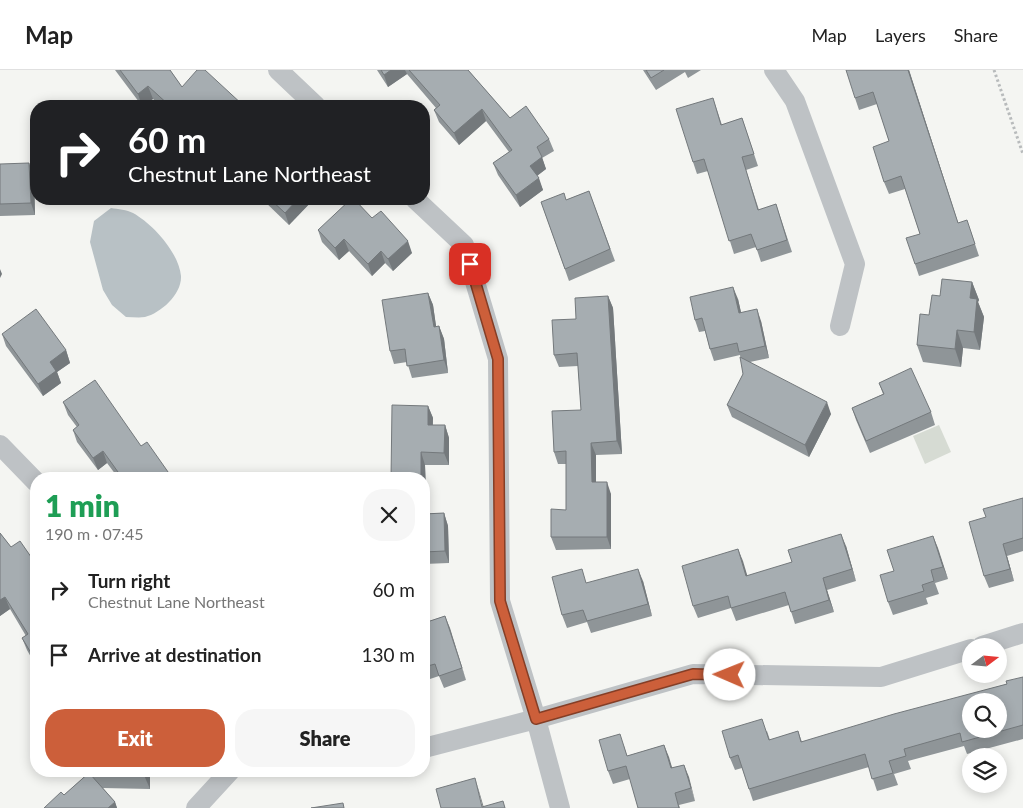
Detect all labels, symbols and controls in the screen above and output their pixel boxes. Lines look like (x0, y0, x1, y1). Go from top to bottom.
text: Map (25, 20, 73, 49)
text: Map (811, 24, 847, 46)
text: Layers (875, 24, 926, 46)
text: Share (954, 24, 998, 46)
text: 60 m (128, 118, 206, 160)
icon: right (45, 120, 110, 185)
text: Chestnut Lane Northeast (128, 160, 371, 187)
pin (449, 243, 491, 285)
icon: arrive (456, 250, 484, 278)
text: 1 min (45, 487, 120, 523)
button: close (363, 489, 415, 541)
text: 190 m · 07:45 (45, 524, 144, 543)
text: Turn right (88, 569, 170, 592)
icon: right (45, 576, 73, 604)
text: 60 m (372, 578, 415, 601)
text: Chestnut Lane Northeast (88, 592, 265, 611)
north arrow (962, 638, 1008, 682)
map controls (962, 638, 1007, 793)
icon: arrive (45, 641, 73, 669)
text: Arrive at destination (88, 643, 261, 666)
text: 130 m (361, 643, 415, 666)
position arrow (703, 648, 755, 700)
button: search (962, 693, 1007, 738)
button: Exit (45, 709, 225, 767)
button: Share (235, 709, 415, 767)
button: layers (962, 748, 1007, 793)

